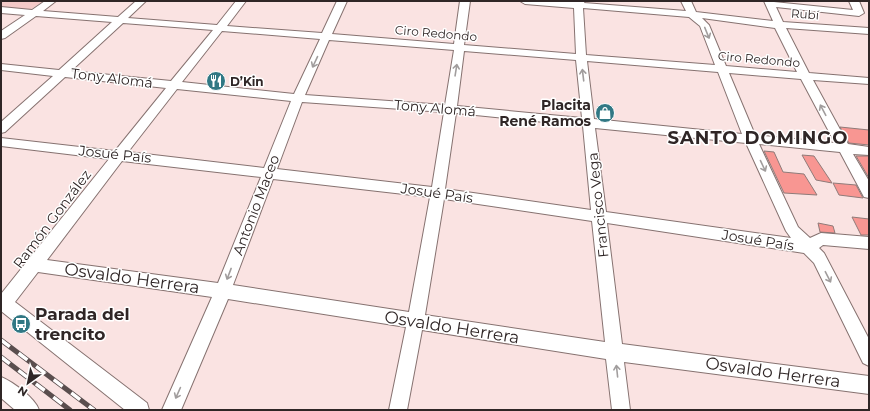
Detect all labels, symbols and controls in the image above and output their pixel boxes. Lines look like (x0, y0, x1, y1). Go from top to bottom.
street label: Rubí (790, 6, 820, 23)
street label: Ciro Redondo (394, 22, 478, 44)
one-way arrow (704, 26, 711, 38)
street label: Ciro Redondo (717, 48, 801, 70)
one-way arrow (311, 56, 318, 68)
street label: Tony Alomá (70, 64, 154, 92)
one-way arrow (452, 64, 460, 77)
one-way arrow (579, 69, 587, 82)
restaurant icon: D’Kin (205, 70, 227, 92)
place label: D’Kin (230, 74, 264, 89)
street label: Tony Alomá (393, 95, 477, 121)
place label: Placita René Ramos (499, 96, 592, 130)
shop icon: Placita René Ramos (594, 102, 616, 124)
one-way arrow (818, 104, 826, 116)
district label: SANTO DOMINGO (668, 127, 848, 149)
street label: Josué País (77, 141, 152, 167)
street label: Antonio Maceo (229, 152, 283, 258)
street label: Francisco Vega (584, 152, 612, 258)
one-way arrow (760, 159, 767, 171)
street label: Ramón González (9, 166, 95, 272)
street label: Josué País (399, 179, 474, 207)
street label: Josué País (720, 225, 796, 255)
street label: Osvaldo Herrera (63, 259, 201, 297)
one-way arrow (225, 267, 233, 279)
one-way arrow (825, 270, 832, 282)
place label: Parada del trencito (35, 304, 130, 344)
street label: Osvaldo Herrera (383, 306, 521, 348)
bus stop icon: Parada del trencito (10, 313, 32, 335)
street label: Osvaldo Herrera (704, 353, 842, 391)
north arrow (8, 363, 48, 403)
one-way arrow (613, 365, 621, 378)
text: N (15, 383, 30, 400)
one-way arrow (174, 387, 181, 399)

